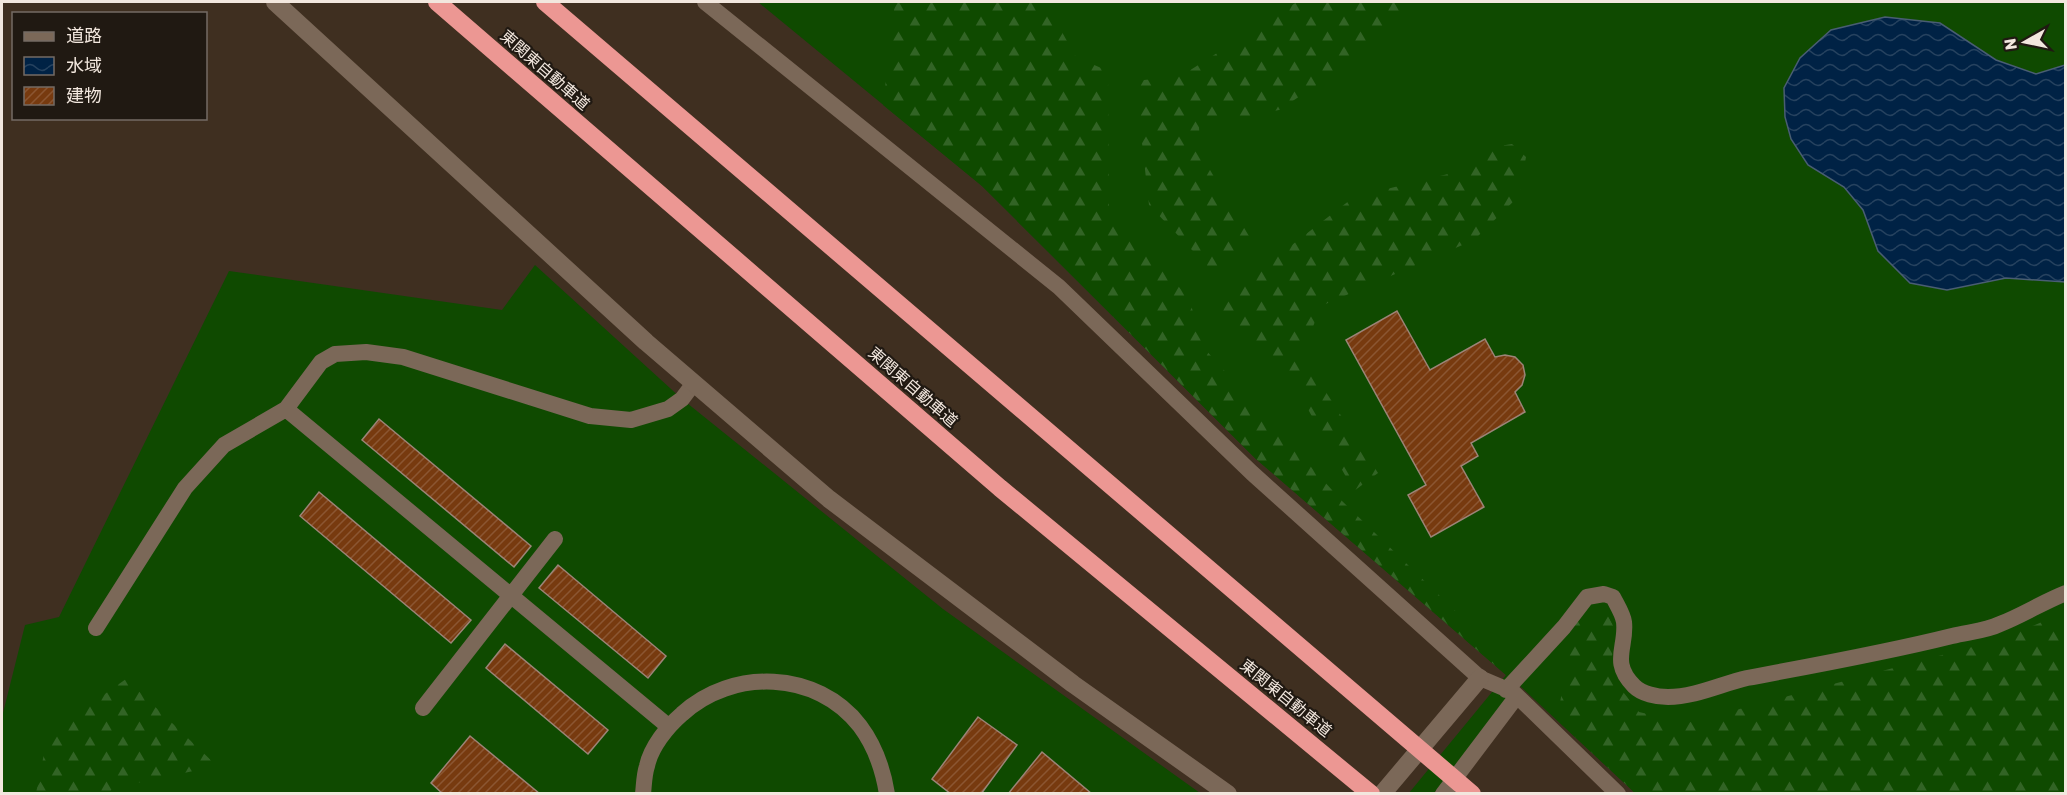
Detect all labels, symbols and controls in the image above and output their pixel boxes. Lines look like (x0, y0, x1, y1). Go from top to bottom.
legend (12, 12, 207, 120)
north arrow (1995, 12, 2055, 72)
text: 道路 (66, 25, 102, 47)
street label: 東関東自動車道 (496, 26, 594, 114)
text: N (2000, 37, 2021, 51)
text: 水域 (66, 55, 102, 77)
text: 建物 (66, 85, 102, 107)
street label: 東関東自動車道 (864, 343, 962, 431)
street label: 東関東自動車道 (1236, 655, 1336, 741)

